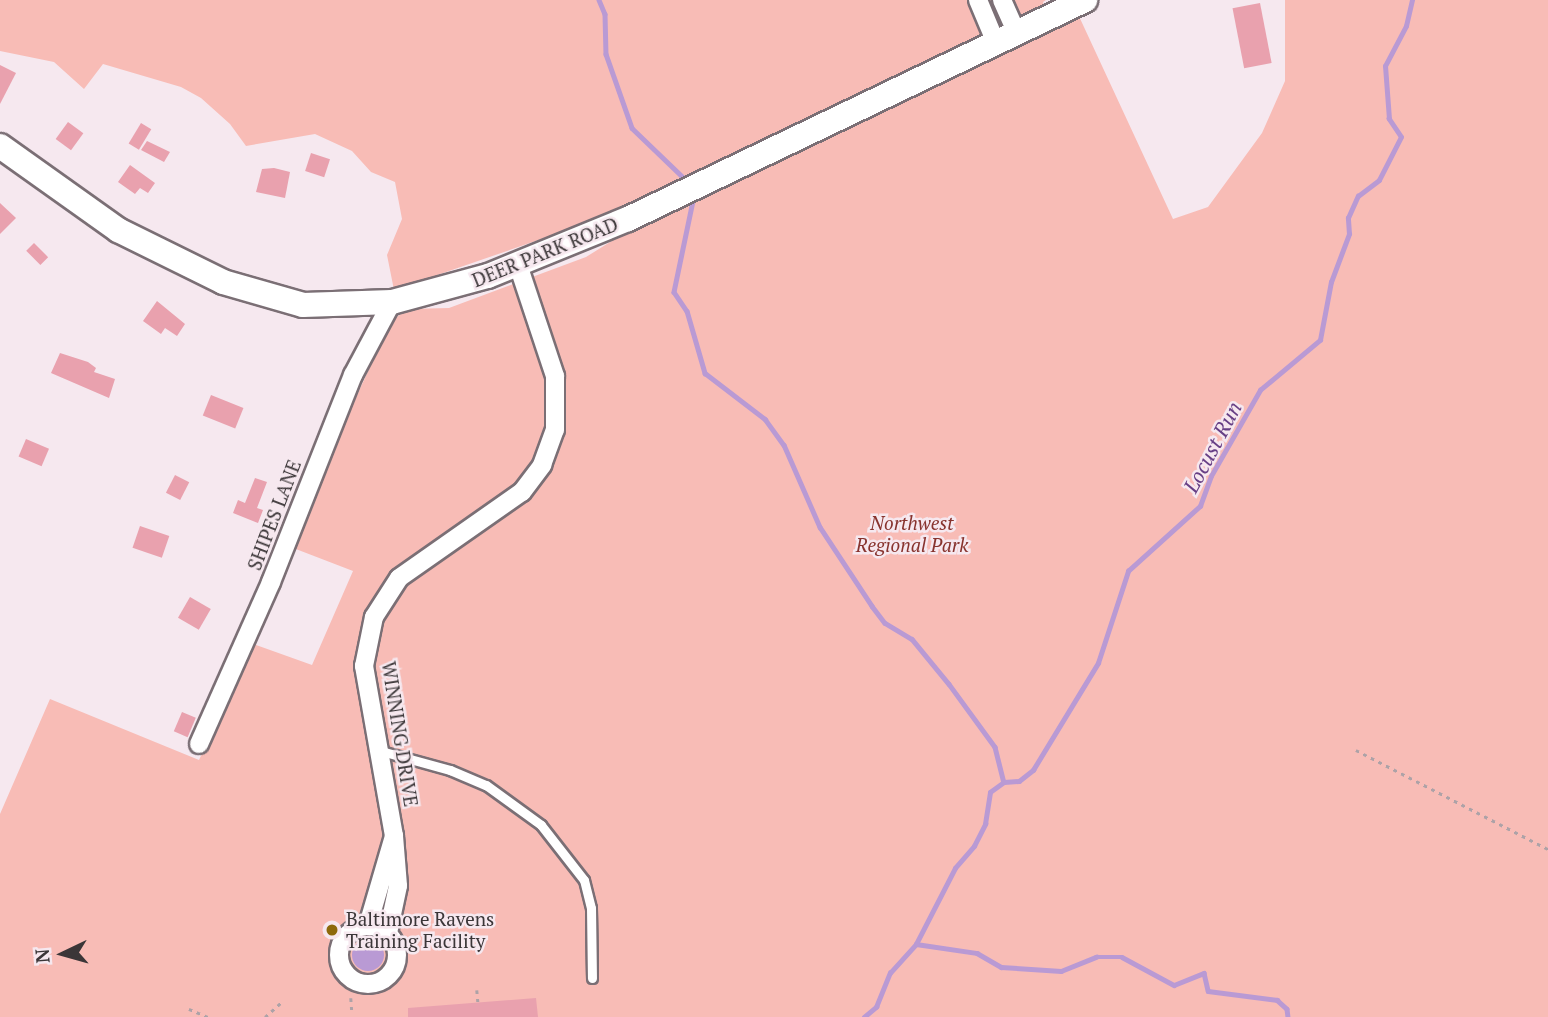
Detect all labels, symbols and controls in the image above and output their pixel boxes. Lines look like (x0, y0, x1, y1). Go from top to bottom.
street label: DEER PARK ROAD (469, 212, 621, 292)
water label: Locust Run (1178, 397, 1246, 497)
street label: SHIPES LANE (243, 457, 305, 573)
park label: Northwest Regional Park (856, 512, 968, 556)
street label: WINNING DRIVE (377, 660, 423, 808)
place label: Baltimore Ravens Training Facility (346, 908, 494, 952)
north arrow (28, 919, 98, 989)
marker: Baltimore Ravens Training Facility (324, 922, 340, 938)
text: N (29, 948, 55, 964)

